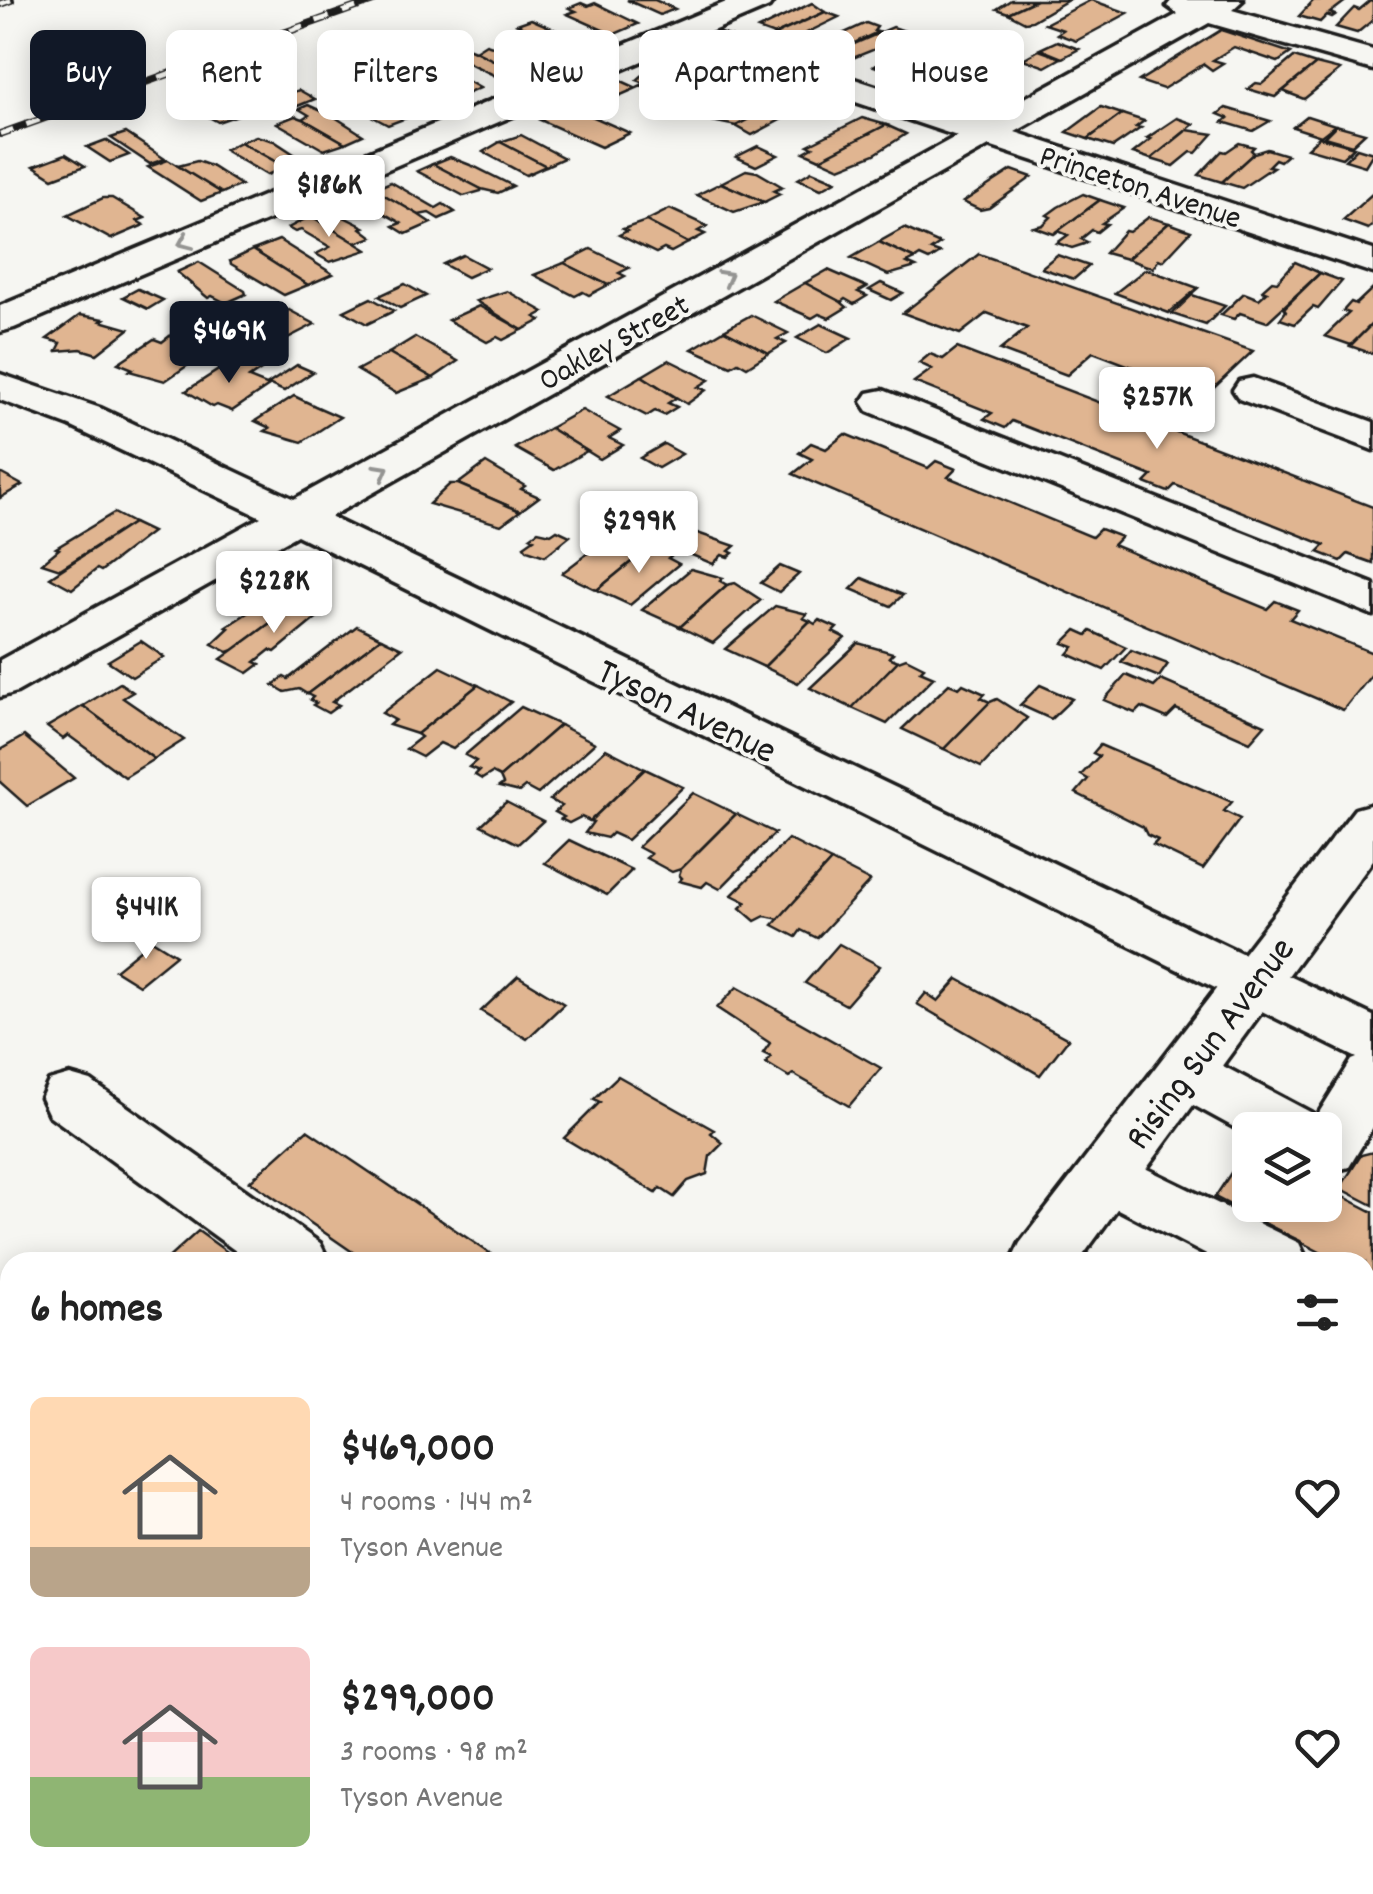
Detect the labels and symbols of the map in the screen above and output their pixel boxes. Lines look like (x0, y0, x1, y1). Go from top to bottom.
street label: Princeton Avenue (1033, 135, 1246, 244)
pin: $186K (259, 155, 399, 240)
one-way arrow (177, 230, 195, 250)
one-way arrow (716, 270, 734, 290)
street label: Oakley Street (532, 285, 699, 406)
pin: $469K (159, 301, 299, 386)
pin: $257K (1087, 367, 1227, 452)
one-way arrow (371, 464, 389, 484)
pin: $299K (569, 491, 709, 576)
pin: $228K (204, 551, 344, 636)
street label: Tyson Avenue (586, 647, 785, 781)
pin: $441K (76, 877, 216, 962)
street label: Rising Sun Avenue (1114, 927, 1311, 1164)

